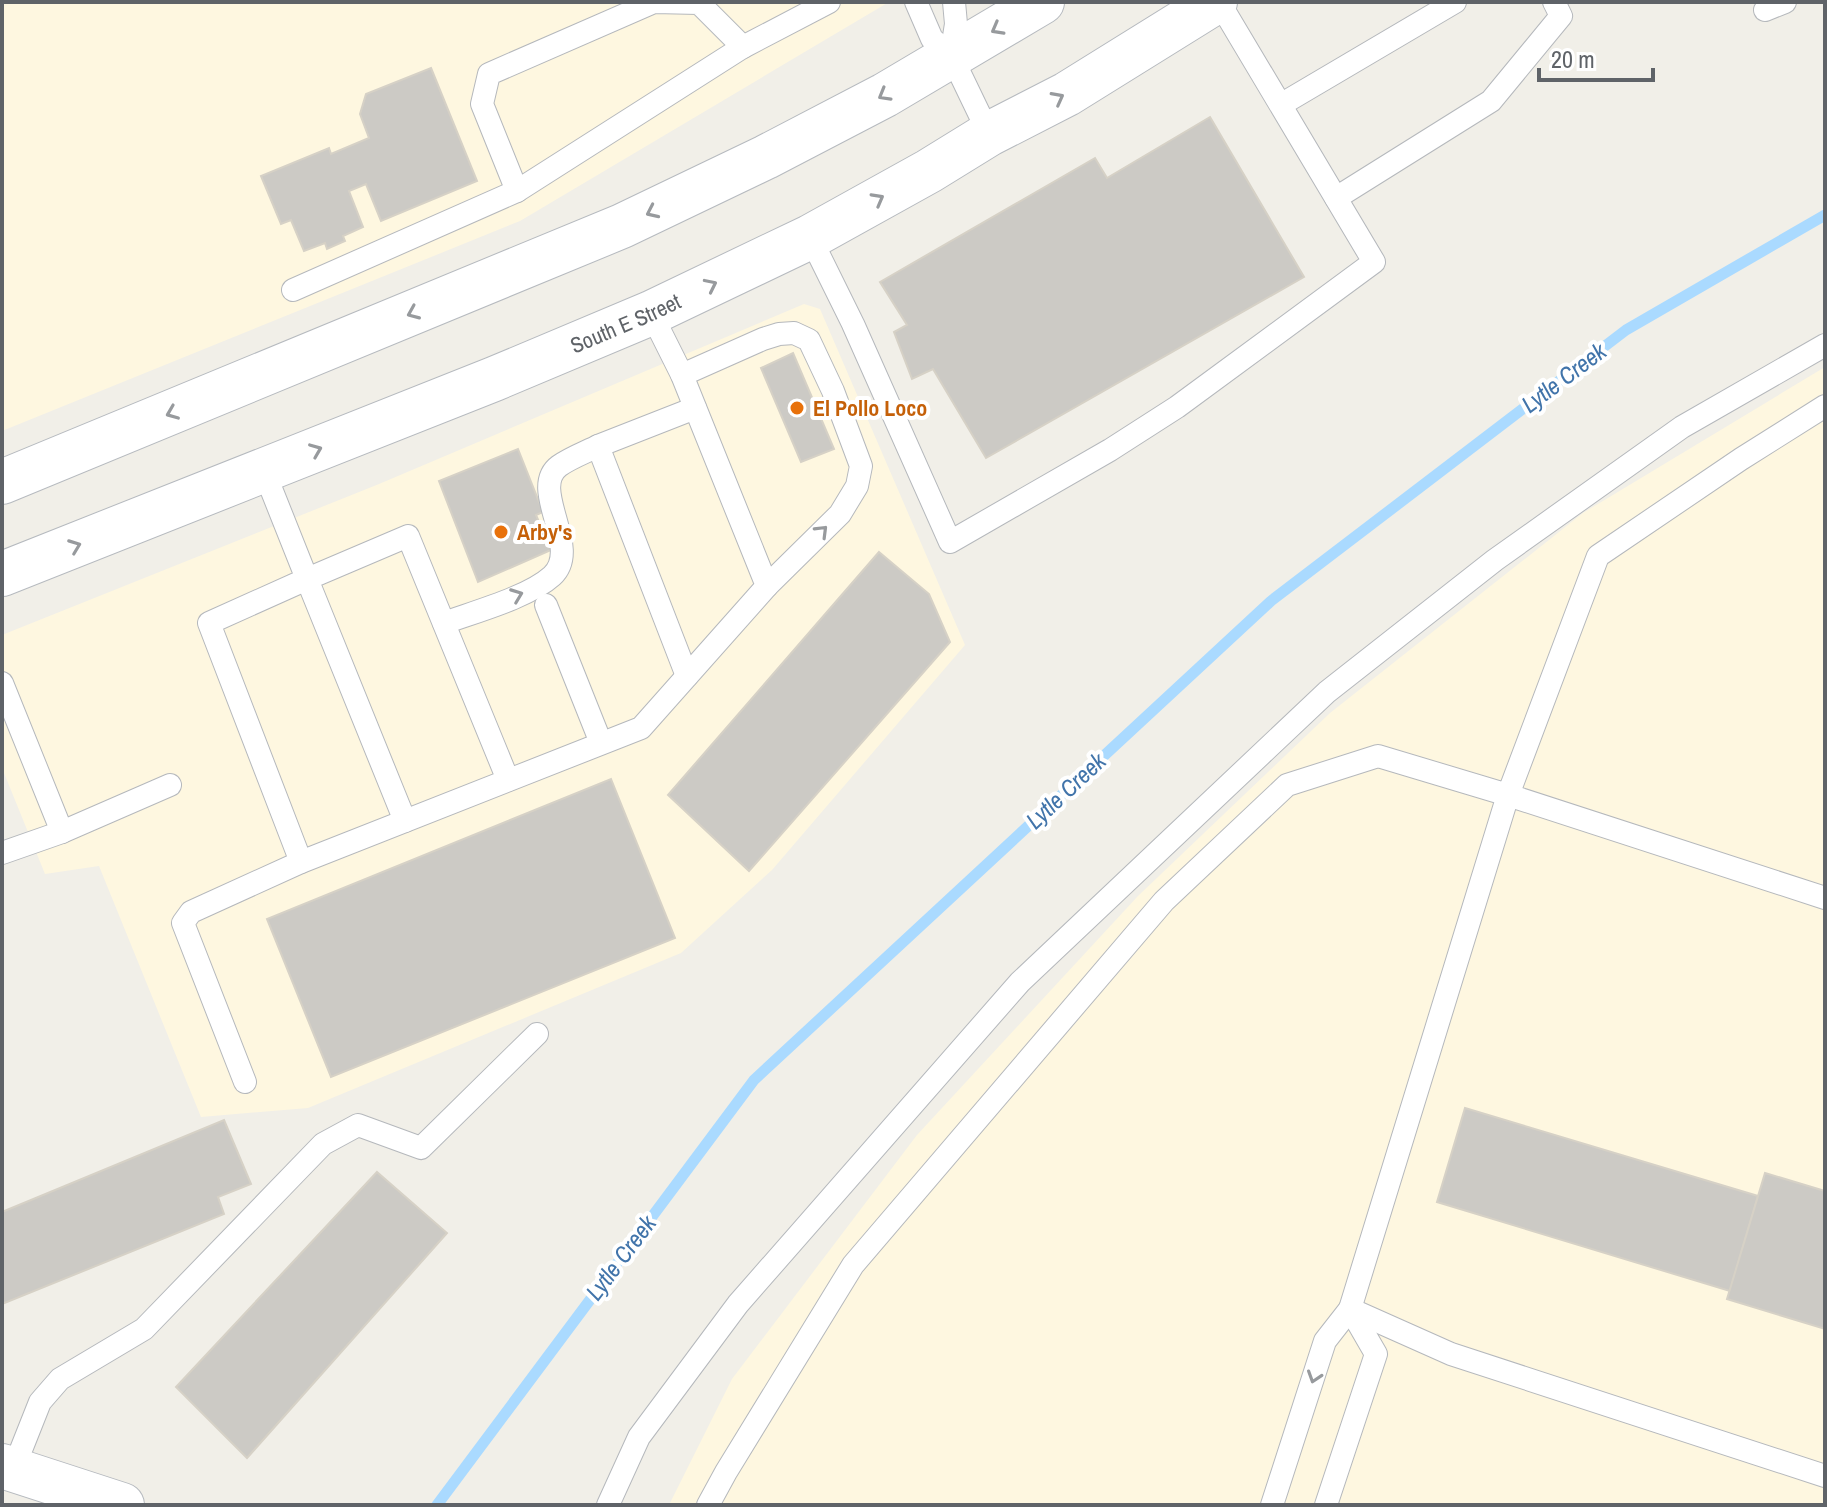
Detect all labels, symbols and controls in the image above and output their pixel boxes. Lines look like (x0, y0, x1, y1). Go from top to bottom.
one-way arrow (991, 19, 1006, 35)
scale bar (1539, 32, 1653, 82)
text: 20 m (1551, 43, 1595, 75)
one-way arrow (878, 85, 893, 101)
one-way arrow (1050, 93, 1065, 108)
one-way arrow (870, 194, 885, 209)
one-way arrow (646, 202, 660, 218)
one-way arrow (703, 279, 717, 295)
street label: South E Street (566, 286, 686, 360)
one-way arrow (407, 304, 421, 320)
water label: Lytle Creek (1514, 334, 1613, 420)
place label: El Pollo Loco (813, 393, 927, 423)
marker: El Pollo Loco (788, 399, 806, 417)
one-way arrow (166, 403, 181, 419)
one-way arrow (308, 444, 322, 460)
place label: Arby's (517, 517, 572, 547)
marker: Arby's (492, 523, 510, 541)
one-way arrow (813, 526, 827, 540)
one-way arrow (67, 539, 81, 556)
one-way arrow (509, 588, 523, 605)
water label: Lytle Creek (1018, 744, 1113, 836)
water label: Lytle Creek (578, 1207, 663, 1306)
one-way arrow (1307, 1370, 1323, 1384)

